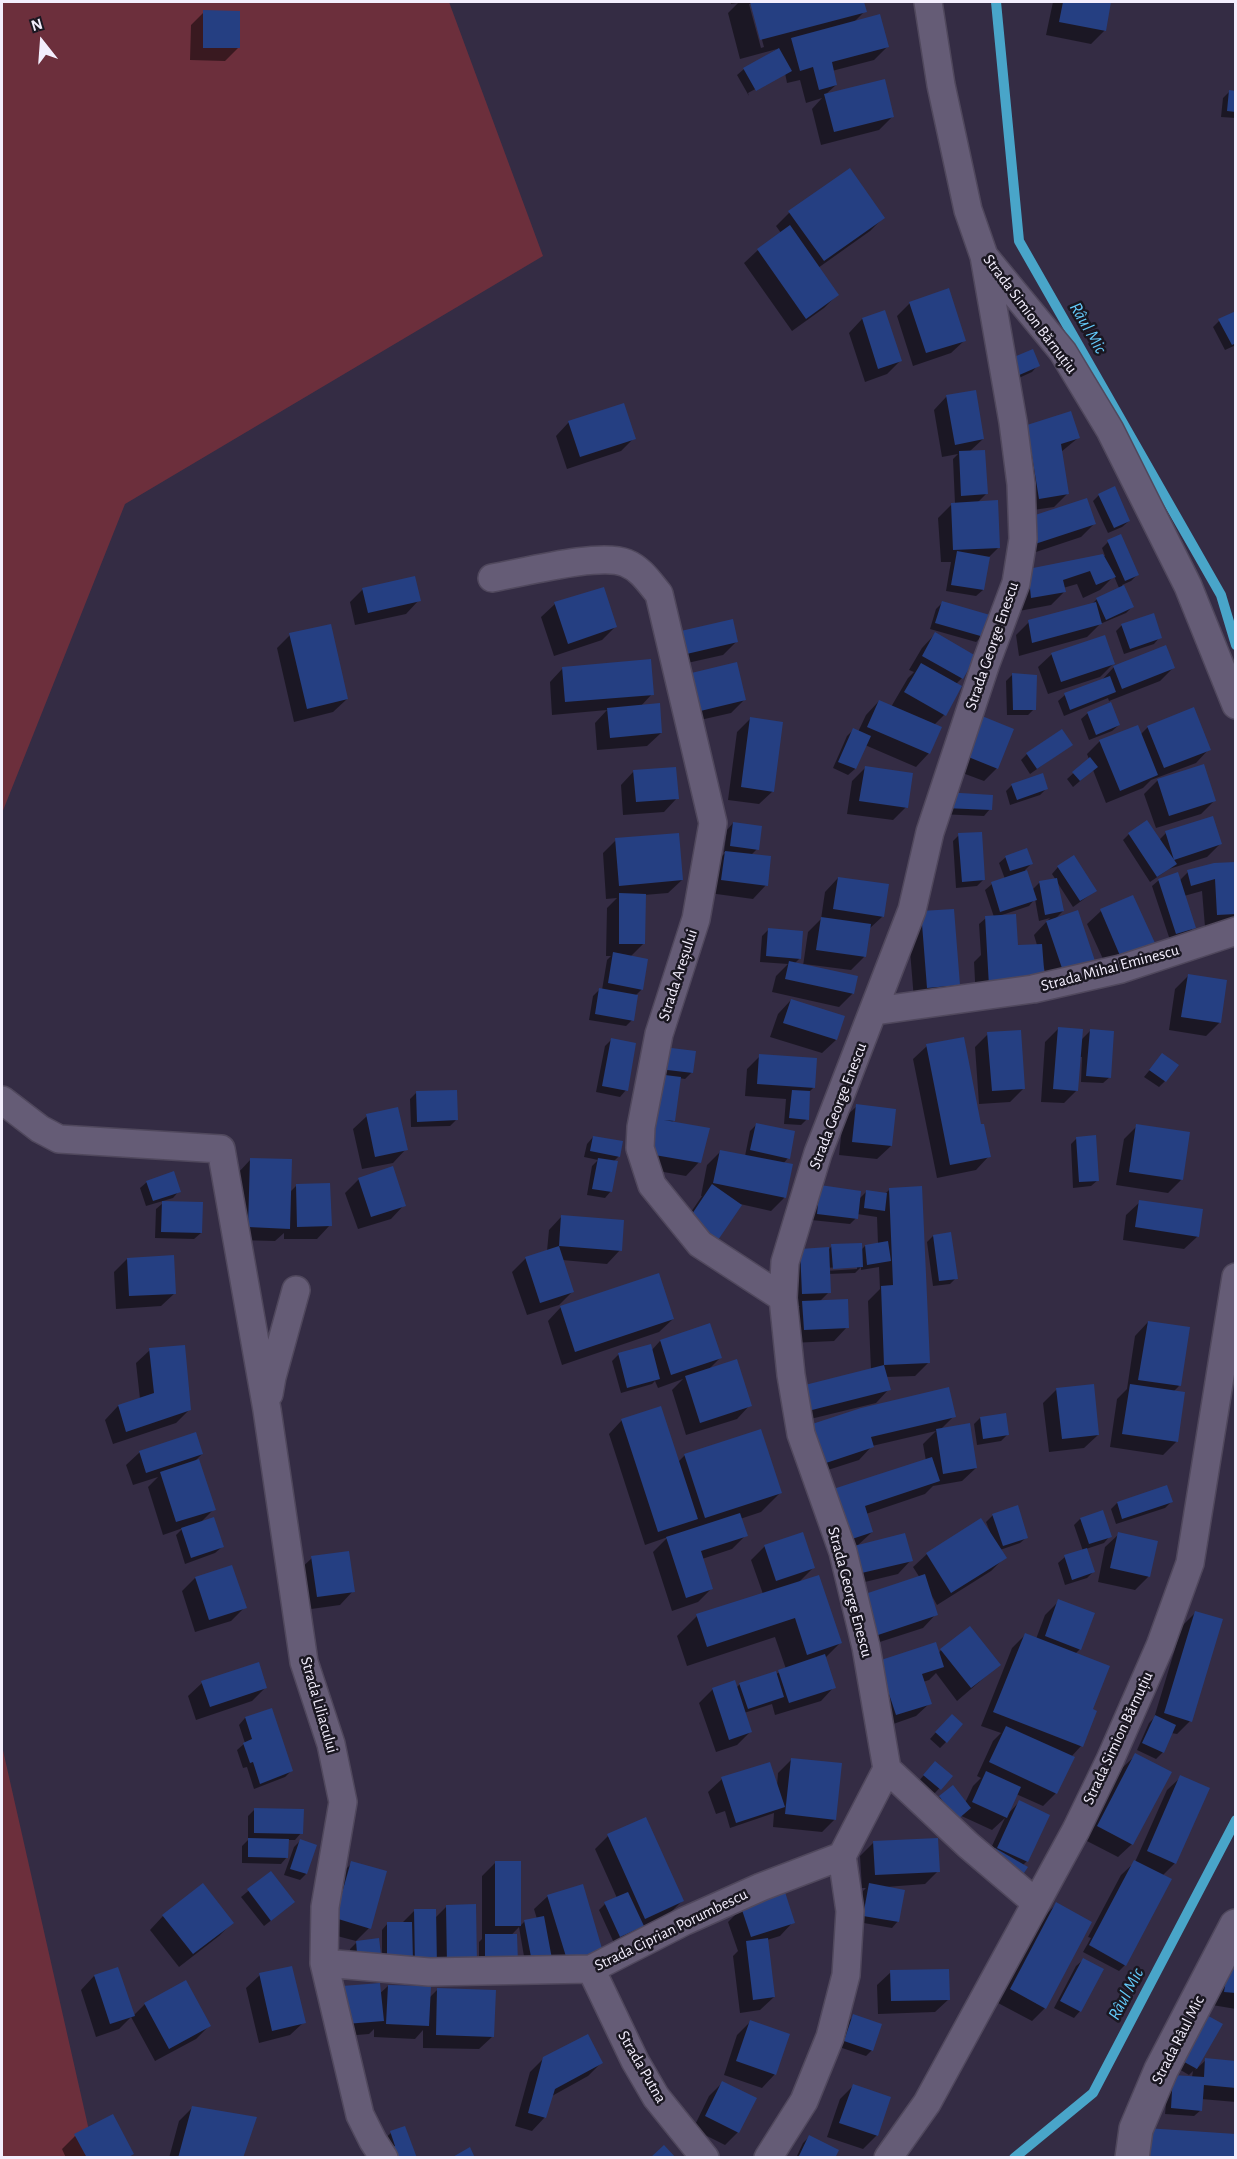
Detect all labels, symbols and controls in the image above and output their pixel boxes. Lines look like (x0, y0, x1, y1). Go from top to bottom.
north arrow (12, 12, 72, 72)
text: N (29, 16, 44, 34)
street label: Strada Simion Bărnuțiu (979, 250, 1081, 378)
water label: Râul Mic (1065, 298, 1111, 358)
street label: Strada George Enescu (961, 579, 1023, 713)
street label: Strada Areșului (654, 927, 702, 1023)
street label: Strada Mihai Eminescu (1039, 940, 1181, 996)
street label: Strada George Enescu (805, 1040, 871, 1172)
street label: Strada George Enescu (823, 1525, 877, 1659)
street label: Strada Liliacului (296, 1655, 342, 1755)
street label: Strada Simion Bărnuțiu (1079, 1668, 1157, 1808)
street label: Strada Ciprian Porumbescu (591, 1885, 751, 1975)
water label: Râul Mic (1103, 1964, 1149, 2024)
street label: Strada Râul Mic (1147, 1993, 1209, 2087)
street label: Strada Putna (614, 2027, 670, 2107)

